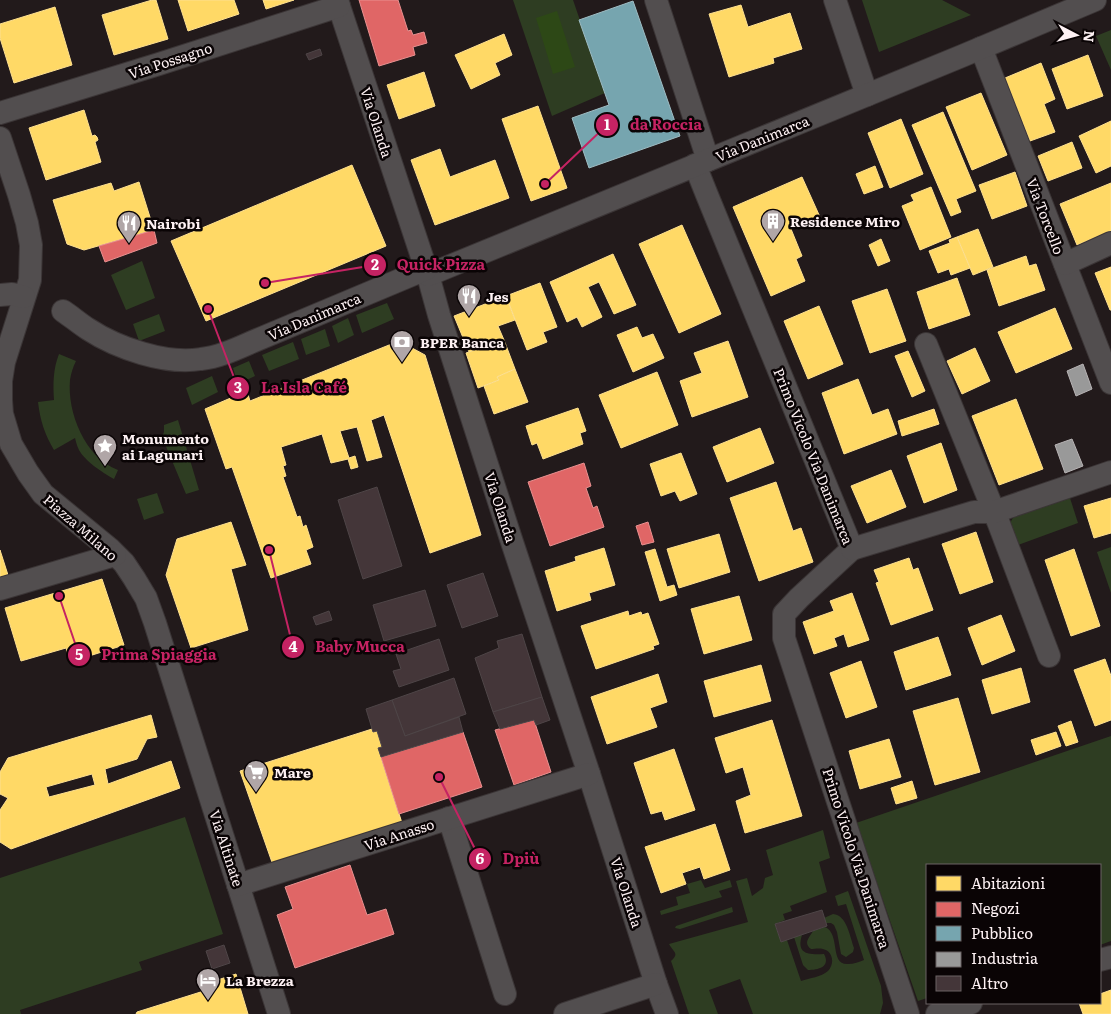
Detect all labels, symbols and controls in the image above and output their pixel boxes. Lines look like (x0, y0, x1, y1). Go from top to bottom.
north arrow (1051, 10, 1101, 60)
text: N (1079, 30, 1100, 44)
street label: Via Possagno (126, 37, 214, 83)
street label: Via Olanda (356, 84, 398, 160)
callout: da Roccia (595, 110, 712, 140)
street label: Via Danimarca (712, 110, 812, 166)
text: 1 (604, 112, 610, 135)
text: da Roccia (630, 112, 702, 135)
street label: Via Torcello (1022, 175, 1070, 257)
building icon: Residence Miro (760, 208, 786, 242)
restaurant icon: Nairobi (116, 210, 142, 244)
place label: Residence Miro (790, 211, 900, 231)
place label: Nairobi (146, 213, 201, 233)
callout: Quick Pizza (362, 250, 496, 280)
text: 2 (371, 252, 379, 275)
text: Quick Pizza (397, 252, 486, 275)
restaurant icon: Jes (456, 283, 482, 317)
place label: Jes (486, 286, 508, 306)
street label: Via Danimarca (264, 287, 364, 345)
bank icon: BPER Banca (389, 329, 415, 363)
place label: BPER Banca (420, 332, 505, 352)
street label: Primo Vicolo Via Danimarca (769, 365, 859, 548)
callout: La Isla Café (226, 373, 357, 403)
text: 3 (234, 375, 242, 398)
text: La Isla Café (261, 375, 348, 398)
place label: Monumento ai Lagunari (122, 428, 209, 464)
place icon: Monumento ai Lagunari (92, 433, 118, 467)
street label: Via Olanda (480, 469, 522, 545)
street label: Piazza Milano (39, 489, 123, 565)
callout: Baby Mucca (280, 632, 415, 662)
text: 4 (288, 634, 298, 657)
text: Baby Mucca (315, 634, 405, 657)
callout: Prima Spiaggia (67, 640, 227, 670)
text: 5 (75, 642, 83, 665)
text: Prima Spiaggia (101, 642, 217, 665)
supermarket icon: Mare (243, 759, 269, 793)
place label: Mare (274, 762, 311, 782)
street label: Primo Vicolo Via Danimarca (818, 765, 896, 951)
street label: Via Altinate (205, 807, 249, 889)
street label: Via Anasso (361, 813, 437, 855)
callout: Dpiù (468, 844, 550, 874)
text: 6 (476, 846, 485, 869)
text: Dpiù (502, 846, 540, 869)
street label: Via Olanda (606, 854, 648, 930)
legend (926, 864, 1101, 1004)
text: Abitazioni (971, 871, 1045, 894)
text: Negozi (971, 896, 1020, 919)
text: Pubblico (971, 921, 1033, 944)
text: Industria (971, 946, 1039, 969)
hotel icon: La Brezza (195, 967, 221, 1001)
place label: La Brezza (226, 970, 295, 990)
text: Altro (971, 971, 1009, 994)

